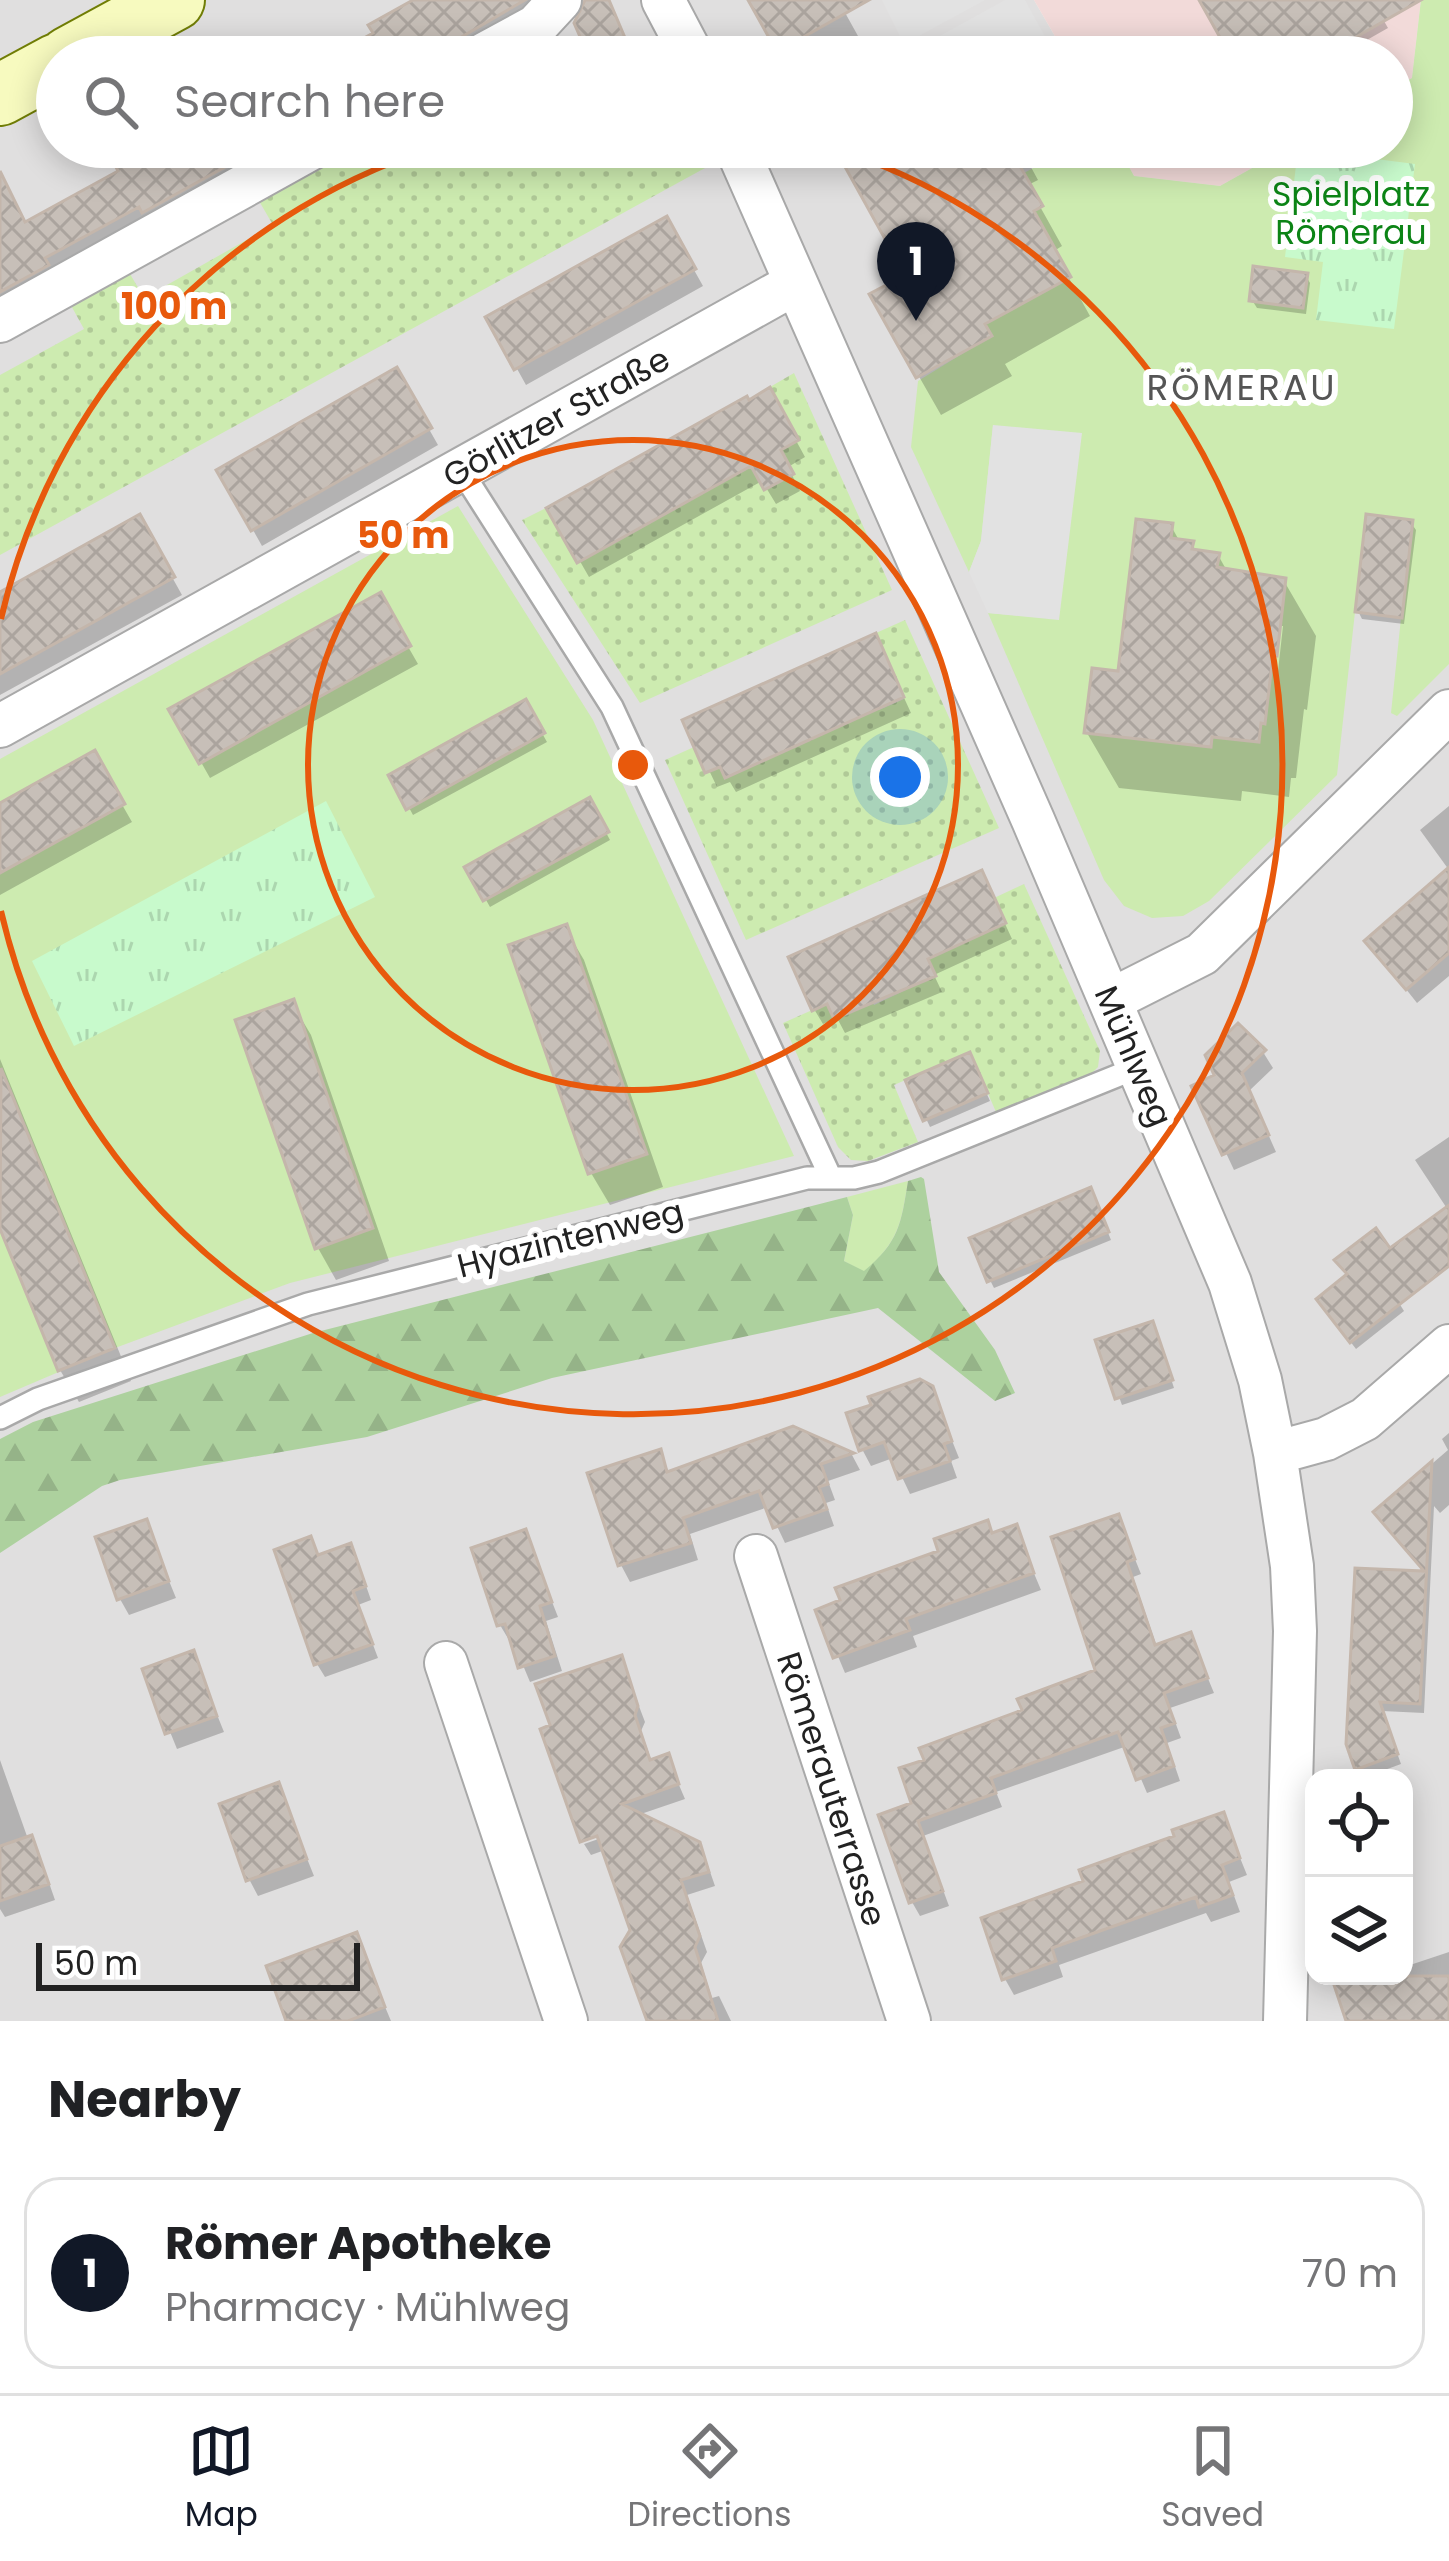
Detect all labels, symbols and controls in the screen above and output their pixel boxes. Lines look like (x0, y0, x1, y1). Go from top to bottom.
search box (36, 36, 1413, 168)
icon: search (78, 69, 144, 135)
text: Search here (174, 70, 445, 133)
park label: Spielplatz Römerau (1272, 171, 1430, 256)
pin: 1 (877, 222, 955, 321)
text: 100 m (121, 281, 227, 332)
street label: Görlitzer Straße (434, 336, 678, 499)
district label: RÖMERAU (1146, 362, 1338, 413)
text: 50 m (357, 510, 449, 561)
centre of rings (612, 744, 654, 786)
your location (870, 747, 930, 807)
street label: Mühlweg (1083, 979, 1184, 1134)
street label: Hyazintenweg (452, 1188, 688, 1289)
street label: Römerauterrasse (765, 1646, 898, 1932)
map controls (1305, 1769, 1413, 1985)
button: locate (1305, 1769, 1413, 1877)
button: layers (1305, 1877, 1413, 1985)
scale bar (36, 1937, 360, 1990)
text: 50 m (54, 1940, 138, 1987)
text: Nearby (48, 2063, 241, 2135)
text: Römer Apotheke (165, 2212, 551, 2275)
text: 1 (83, 2246, 97, 2301)
text: 70 m (1302, 2246, 1398, 2301)
text: Pharmacy · Mühlweg (165, 2280, 570, 2335)
tab: Map (185, 2418, 258, 2540)
tab: Directions (628, 2418, 791, 2540)
tab: Saved (1161, 2418, 1264, 2540)

